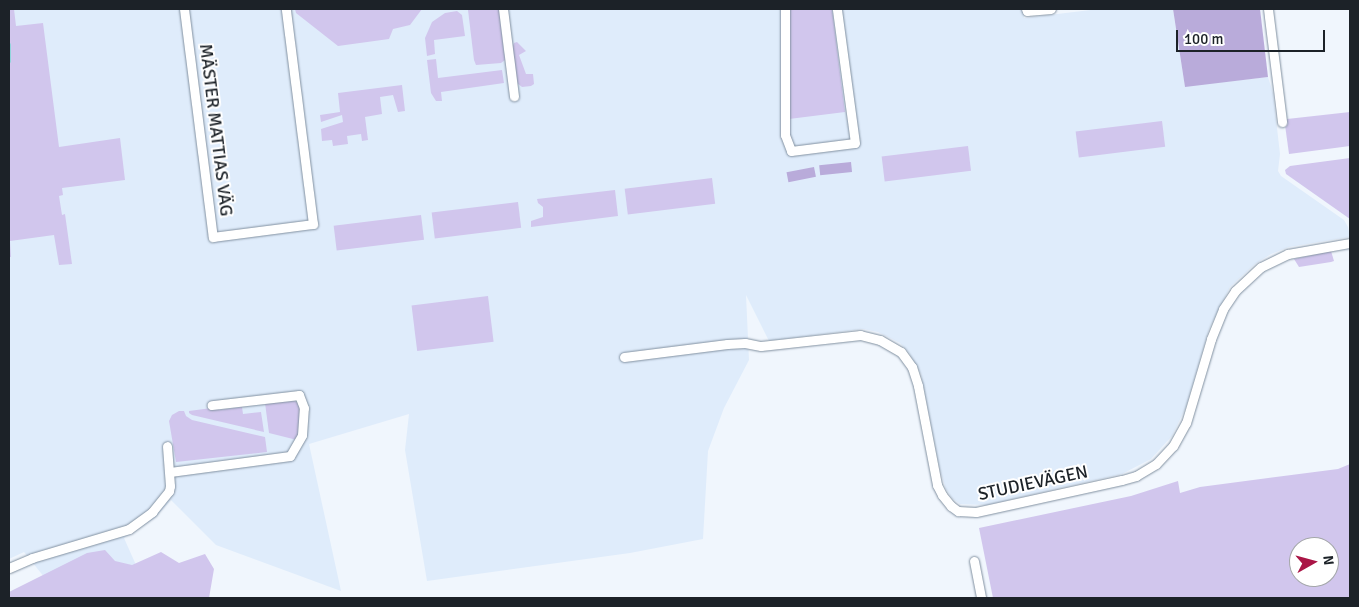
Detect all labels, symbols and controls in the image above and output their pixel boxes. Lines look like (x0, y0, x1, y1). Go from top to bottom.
scale bar (1179, 20, 1328, 52)
text: 100 m (1184, 30, 1224, 48)
street label: MÄSTER MATTIAS VÄG (195, 43, 237, 217)
street label: STUDIEVÄGEN (976, 461, 1090, 505)
north arrow (1289, 537, 1339, 587)
text: N (1319, 554, 1337, 566)

